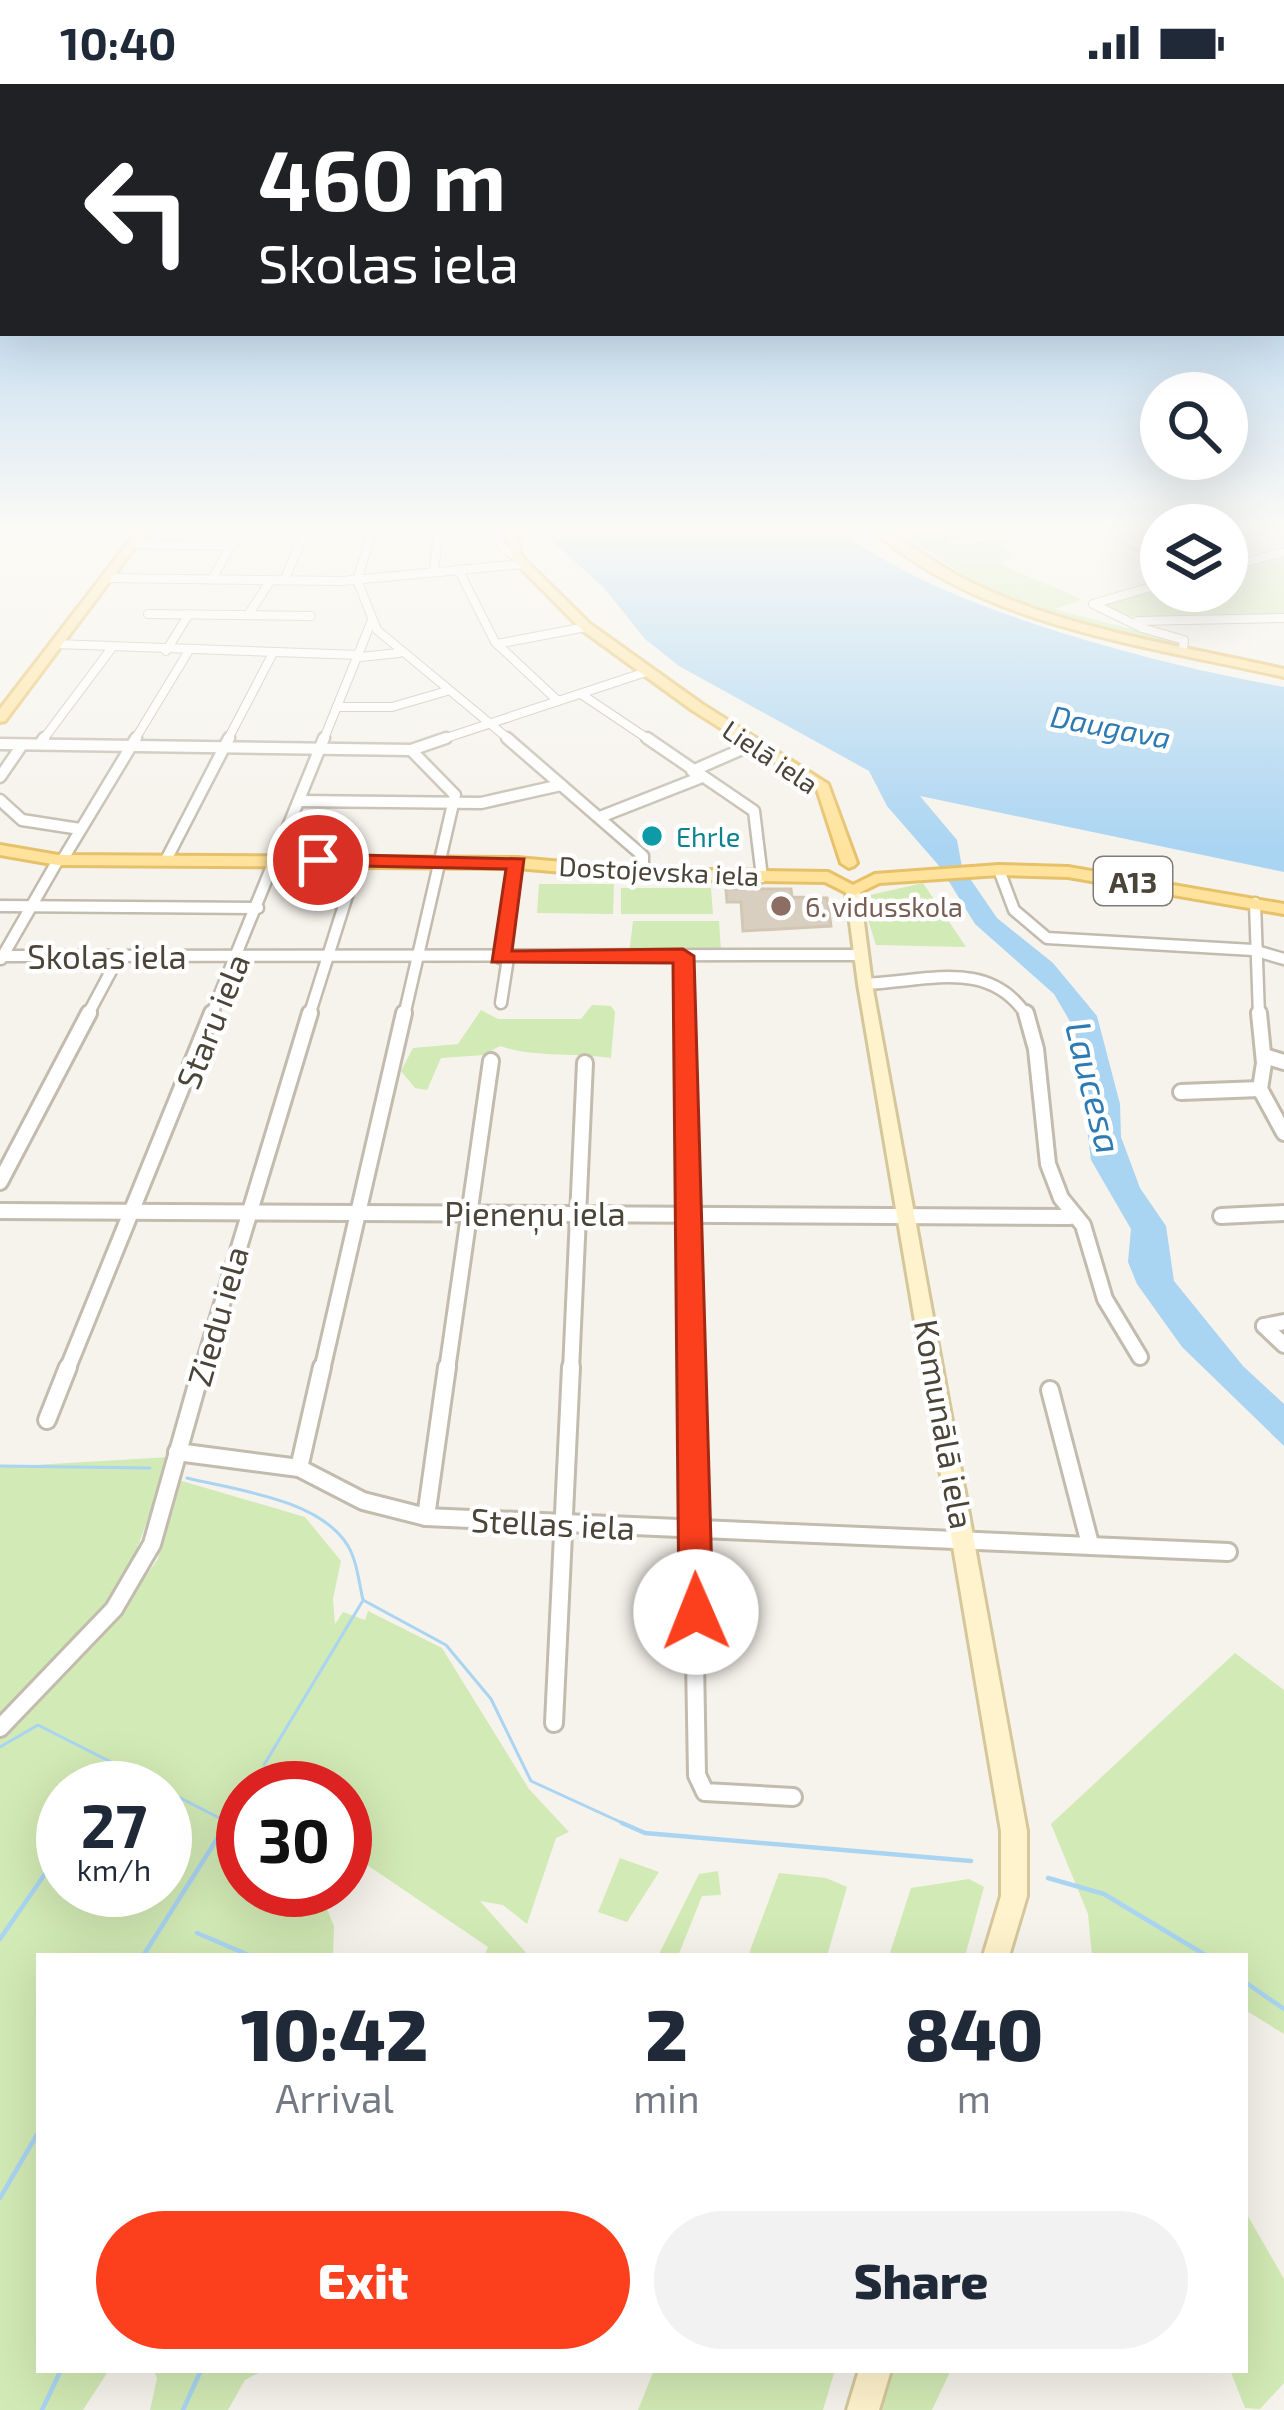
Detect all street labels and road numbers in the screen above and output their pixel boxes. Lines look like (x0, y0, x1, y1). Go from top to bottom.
street label: Lielā iela (717, 713, 825, 799)
street label: Dostojevska iela (558, 849, 760, 892)
road number: A13 (1094, 857, 1172, 905)
street label: Skolas iela (27, 936, 187, 976)
street label: Staru iela (167, 948, 257, 1094)
street label: Pieneņu iela (444, 1193, 626, 1236)
street label: Ziedu iela (178, 1242, 256, 1390)
street label: Komunālā iela (907, 1316, 983, 1532)
street label: Stellas iela (470, 1499, 636, 1547)

